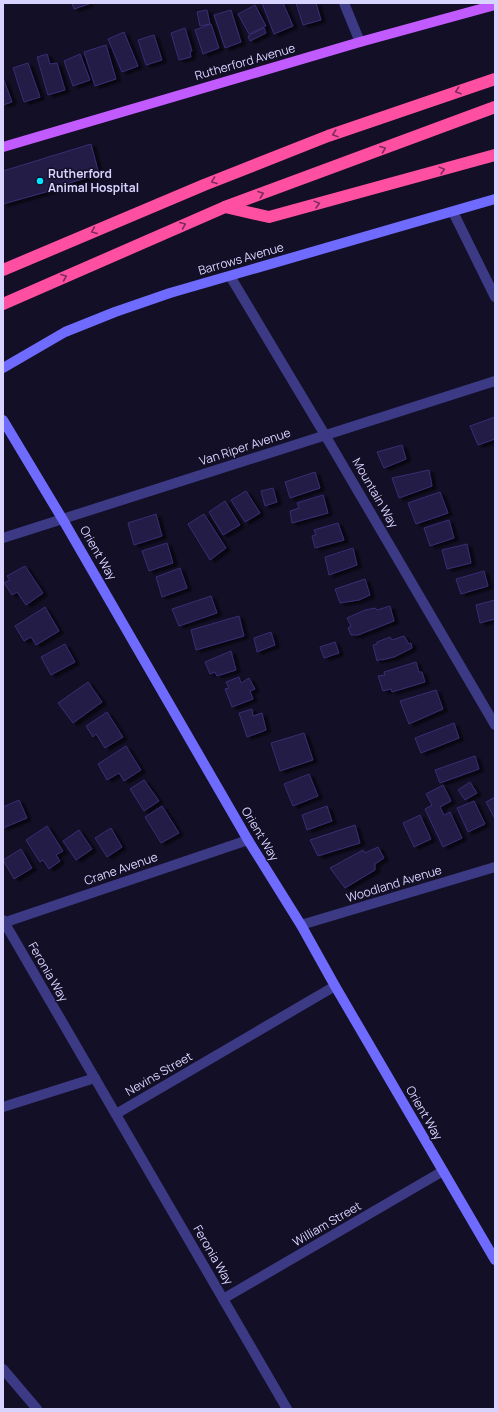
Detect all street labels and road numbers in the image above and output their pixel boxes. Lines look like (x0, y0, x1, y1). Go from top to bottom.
street label: Rutherford Avenue (193, 39, 297, 84)
street label: Barrows Avenue (196, 238, 286, 279)
street label: Van Riper Avenue (197, 424, 293, 469)
street label: Mountain Way (348, 454, 403, 532)
street label: Orient Way (76, 522, 121, 584)
street label: Orient Way (238, 804, 284, 865)
street label: Crane Avenue (82, 848, 160, 889)
street label: Woodland Avenue (344, 861, 444, 906)
street label: Feronia Way (24, 939, 73, 1005)
street label: Nevins Street (122, 1047, 196, 1100)
street label: Orient Way (402, 1082, 447, 1144)
street label: William Street (289, 1197, 364, 1250)
street label: Feronia Way (189, 1222, 238, 1288)

